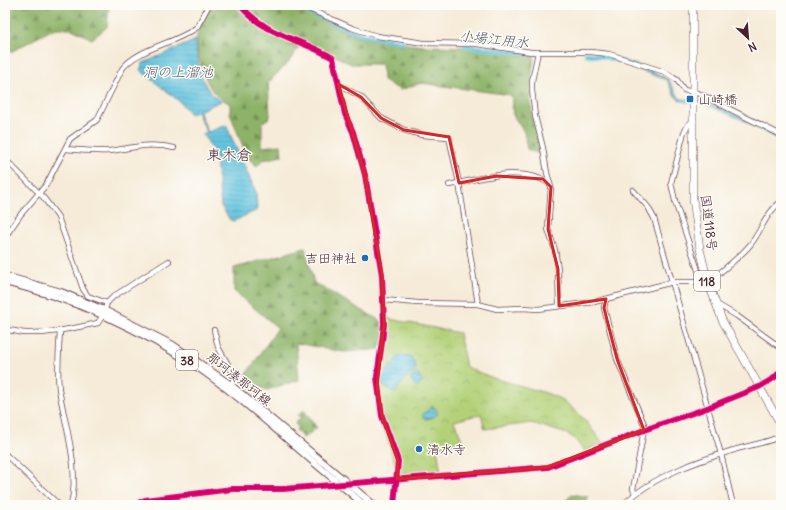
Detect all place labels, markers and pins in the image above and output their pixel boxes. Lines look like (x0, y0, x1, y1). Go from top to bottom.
place label: 山崎橋 (698, 91, 737, 108)
marker: 山崎橋 (685, 94, 695, 104)
place label: 吉田神社 (305, 250, 357, 267)
marker: 吉田神社 (360, 253, 370, 263)
place label: 清水寺 (427, 441, 466, 458)
marker: 清水寺 (414, 444, 424, 454)

